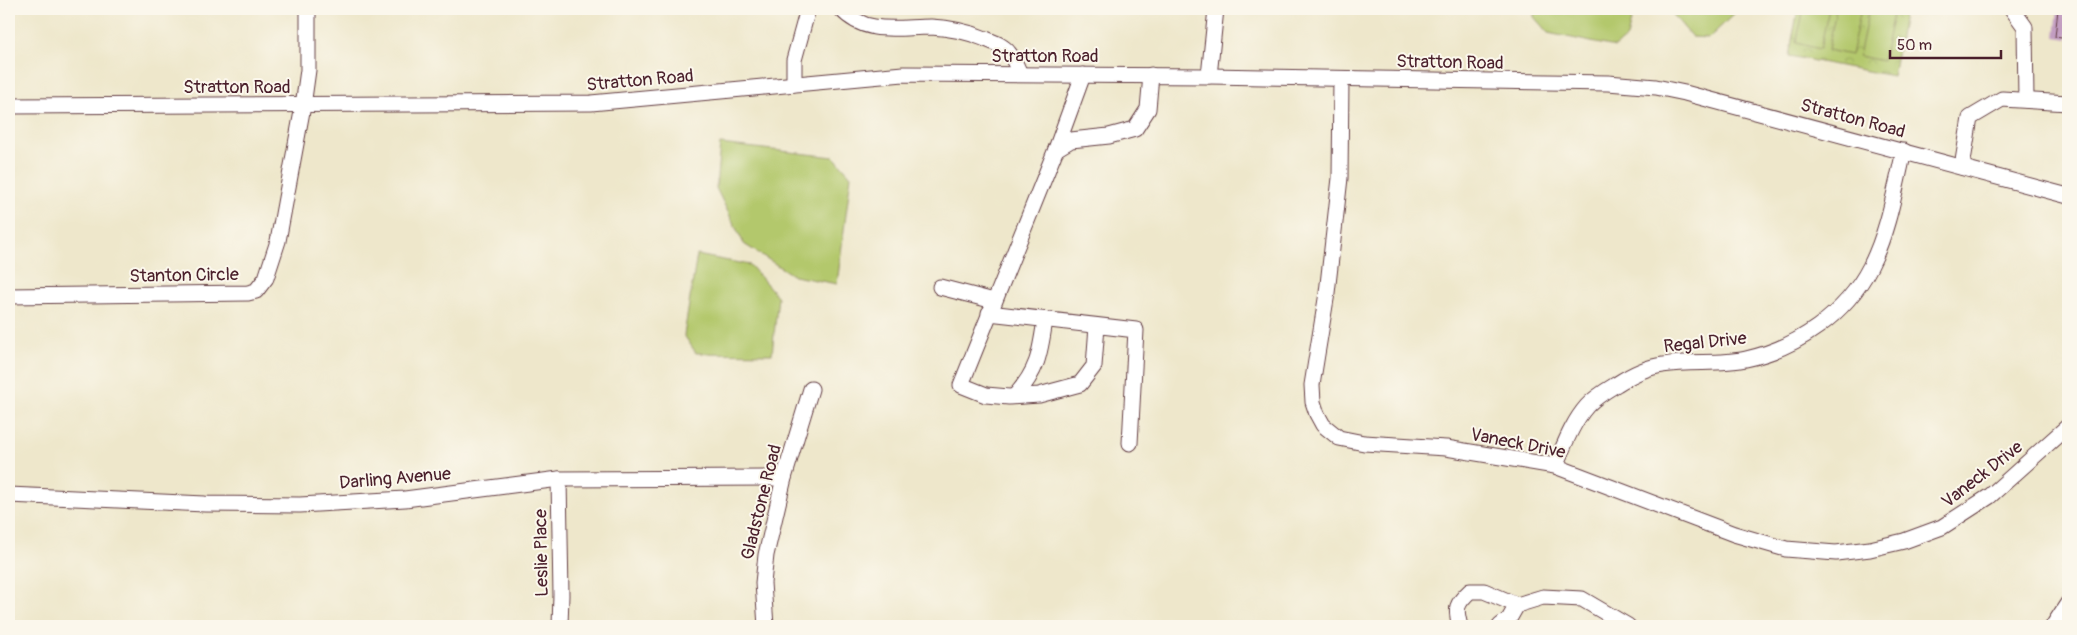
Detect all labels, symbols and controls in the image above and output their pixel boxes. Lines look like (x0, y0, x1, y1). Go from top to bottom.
scale bar (1890, 28, 2001, 60)
text: 50 m (1897, 36, 1932, 55)
street label: Stratton Road (991, 45, 1099, 68)
street label: Stratton Road (1396, 50, 1504, 75)
street label: Stratton Road (586, 64, 695, 97)
street label: Stratton Road (183, 76, 291, 99)
street label: Stratton Road (1798, 93, 1908, 143)
street label: Stanton Circle (129, 263, 239, 288)
street label: Regal Drive (1662, 327, 1748, 358)
street label: Vaneck Drive (1468, 423, 1568, 464)
street label: Vaneck Drive (1937, 436, 2028, 513)
street label: Gladstone Road (736, 442, 787, 562)
street label: Darling Avenue (338, 462, 452, 495)
street label: Leslie Place (529, 509, 554, 597)

